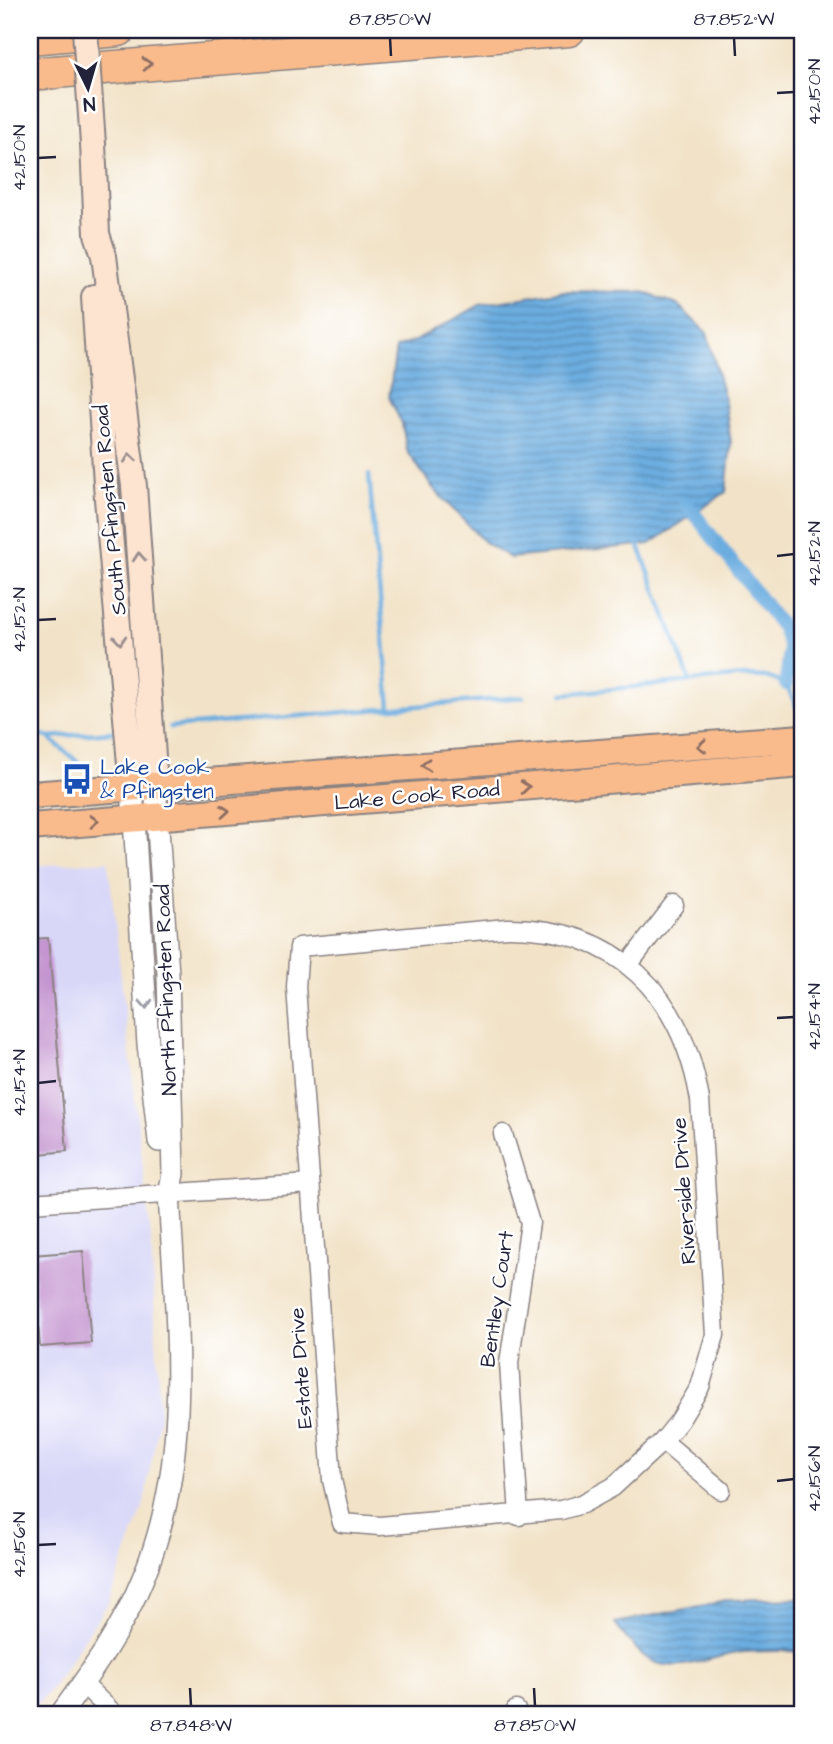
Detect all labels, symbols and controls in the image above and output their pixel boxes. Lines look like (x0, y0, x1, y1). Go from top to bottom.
text: 87.850°W (349, 7, 431, 32)
text: 87.852°W (694, 7, 775, 32)
north arrow (52, 52, 122, 122)
one-way arrow (141, 57, 152, 72)
text: 42.150°N (802, 59, 827, 125)
text: N (82, 89, 96, 117)
text: 42.150°N (7, 125, 32, 191)
street label: South Pfingsten Road (86, 403, 136, 616)
one-way arrow (122, 452, 137, 463)
text: 42.152°N (802, 521, 827, 587)
one-way arrow (131, 551, 146, 562)
text: 42.152°N (7, 587, 32, 653)
one-way arrow (112, 635, 127, 646)
one-way arrow (696, 738, 707, 753)
place label: Lake Cook & Pfingsten (100, 753, 214, 808)
one-way arrow (420, 758, 431, 773)
bus stop icon: Lake Cook & Pfingsten (60, 762, 94, 796)
street label: Lake Cook Road (333, 774, 501, 818)
one-way arrow (520, 780, 531, 795)
one-way arrow (220, 804, 231, 819)
one-way arrow (88, 814, 99, 829)
street label: North Pfingsten Road (148, 883, 186, 1096)
text: 42.154°N (802, 983, 827, 1051)
one-way arrow (138, 999, 153, 1010)
text: 42.154°N (7, 1049, 32, 1117)
street label: Riverside Drive (664, 1117, 704, 1265)
street label: Bentley Court (473, 1229, 523, 1369)
street label: Estate Drive (282, 1307, 320, 1429)
text: 42.156°N (802, 1446, 827, 1512)
text: 42.156°N (7, 1512, 32, 1578)
text: 87.848°W (150, 1713, 232, 1738)
text: 87.850°W (494, 1713, 576, 1738)

